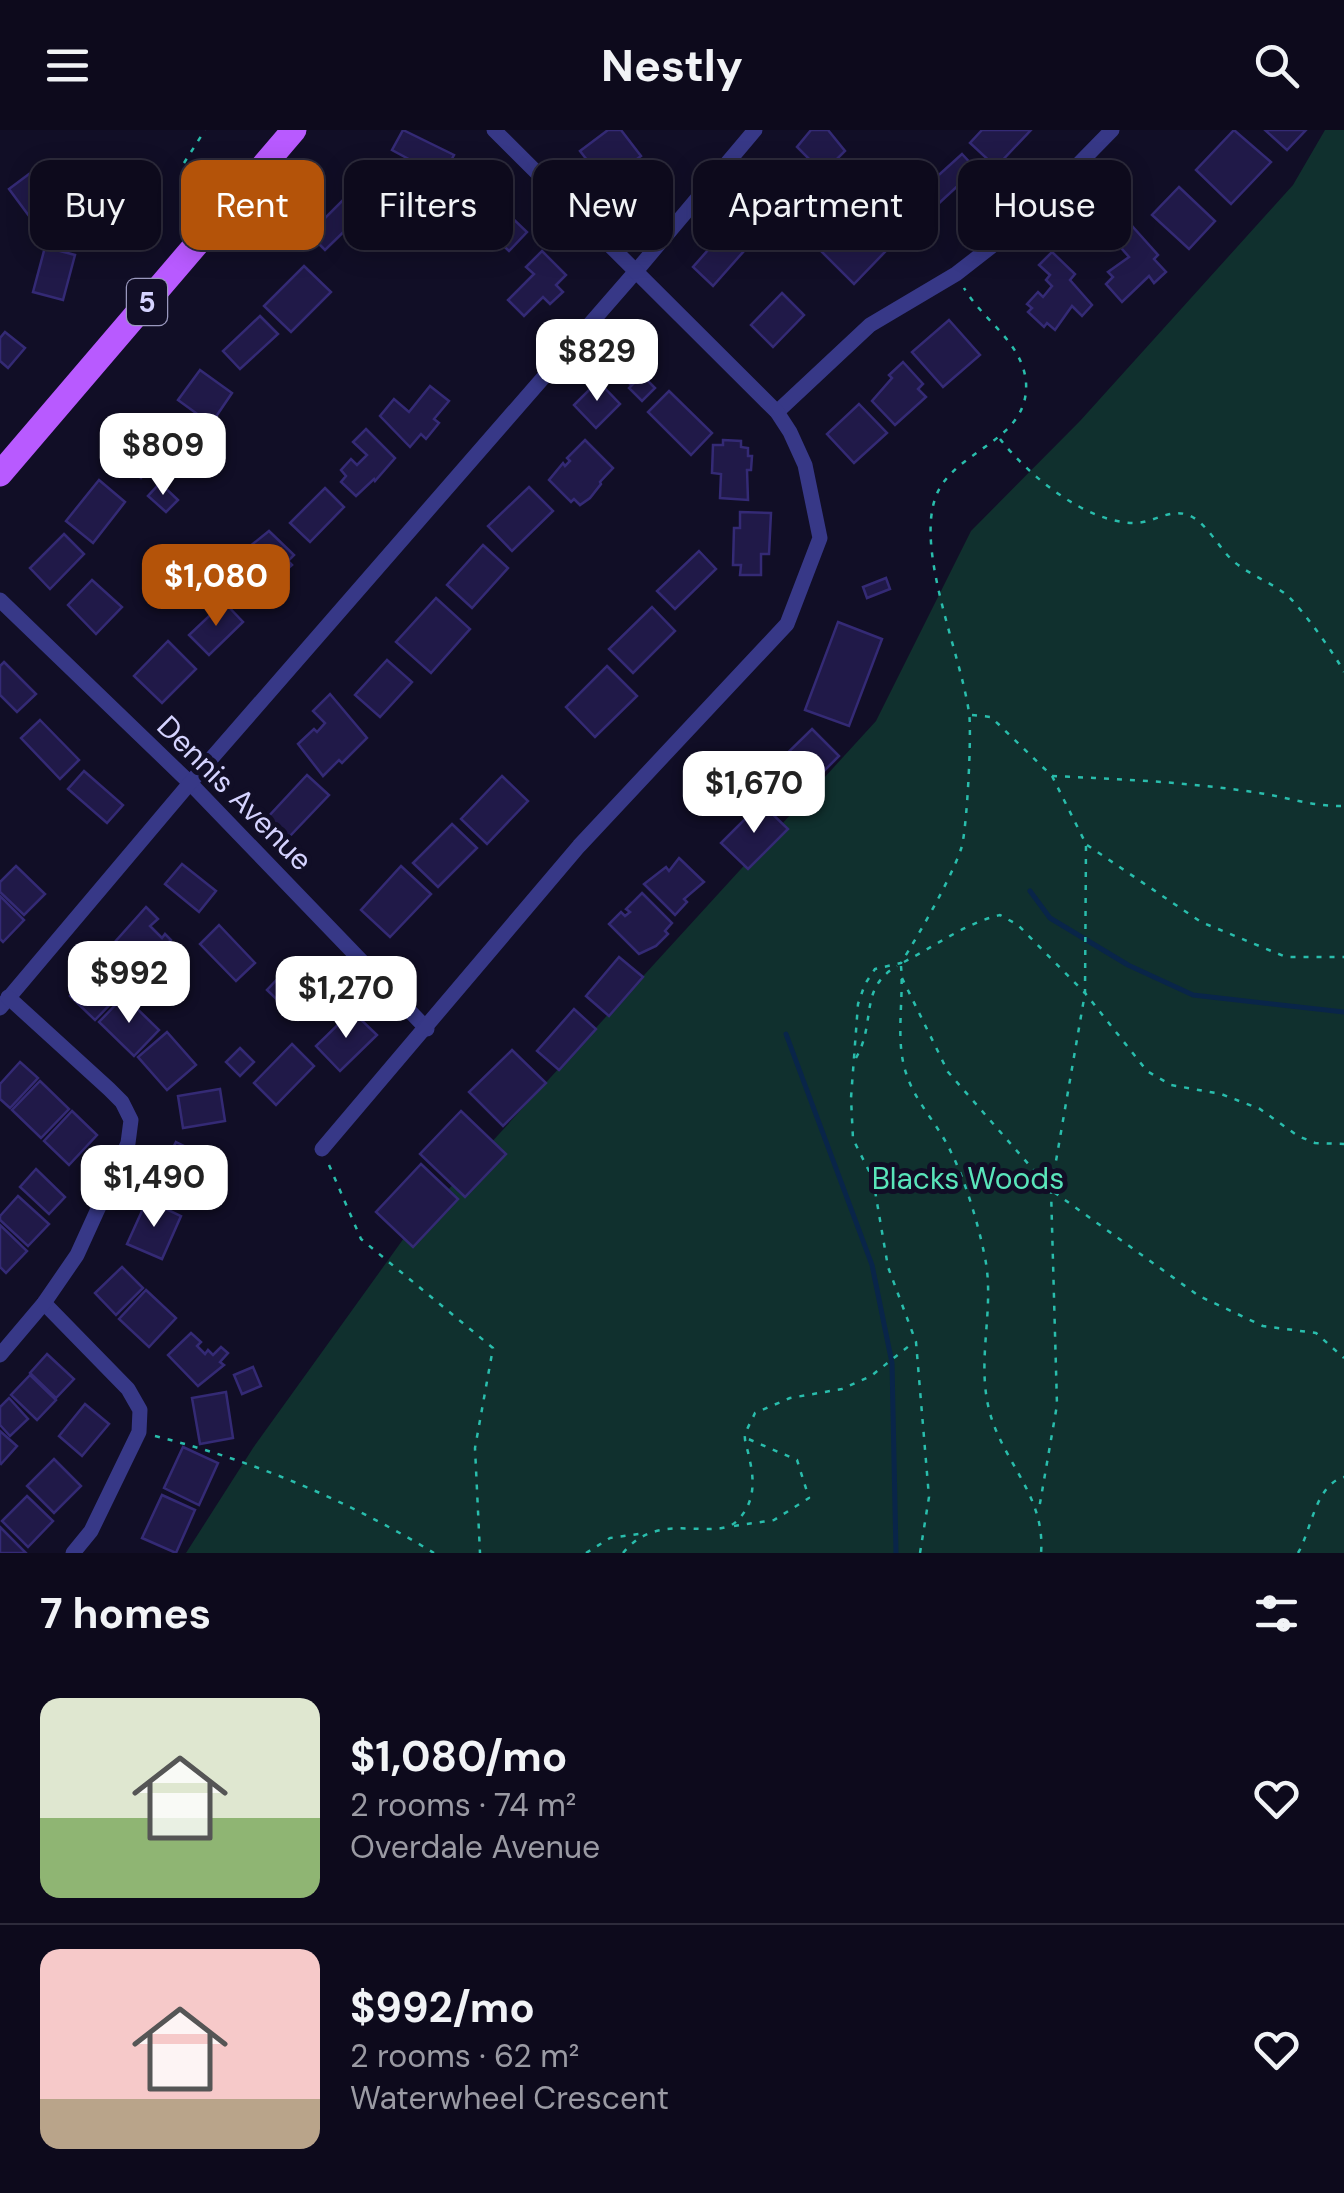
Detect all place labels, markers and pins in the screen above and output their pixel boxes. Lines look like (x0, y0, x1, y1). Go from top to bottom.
pin: $829 (538, 319, 656, 404)
pin: $809 (104, 413, 222, 498)
pin: $1,080 (135, 544, 297, 629)
pin: $1,670 (673, 751, 835, 836)
pin: $992 (70, 941, 188, 1026)
pin: $1,270 (265, 956, 427, 1041)
pin: $1,490 (73, 1145, 235, 1230)

